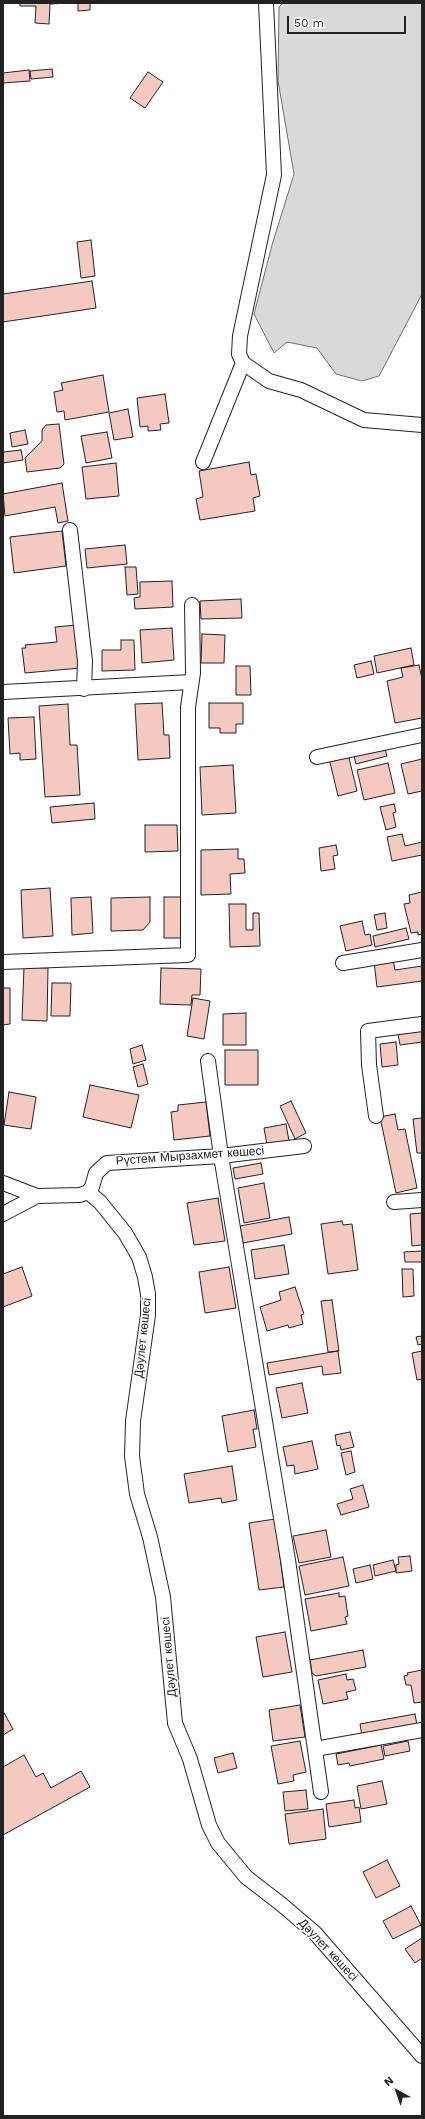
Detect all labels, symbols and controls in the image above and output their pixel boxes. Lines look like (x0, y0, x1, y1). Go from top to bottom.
scale bar (289, 8, 408, 34)
text: 50 m (294, 16, 324, 30)
street label: Рүстем Мырзахмет көшесі (115, 1144, 265, 1168)
street label: Дәулет көшесі (132, 1297, 154, 1379)
street label: Дәулет көшесі (158, 1616, 180, 1698)
street label: Дәулет көшесі (295, 1916, 361, 1984)
north arrow (377, 2071, 417, 2111)
text: N (382, 2074, 396, 2089)

